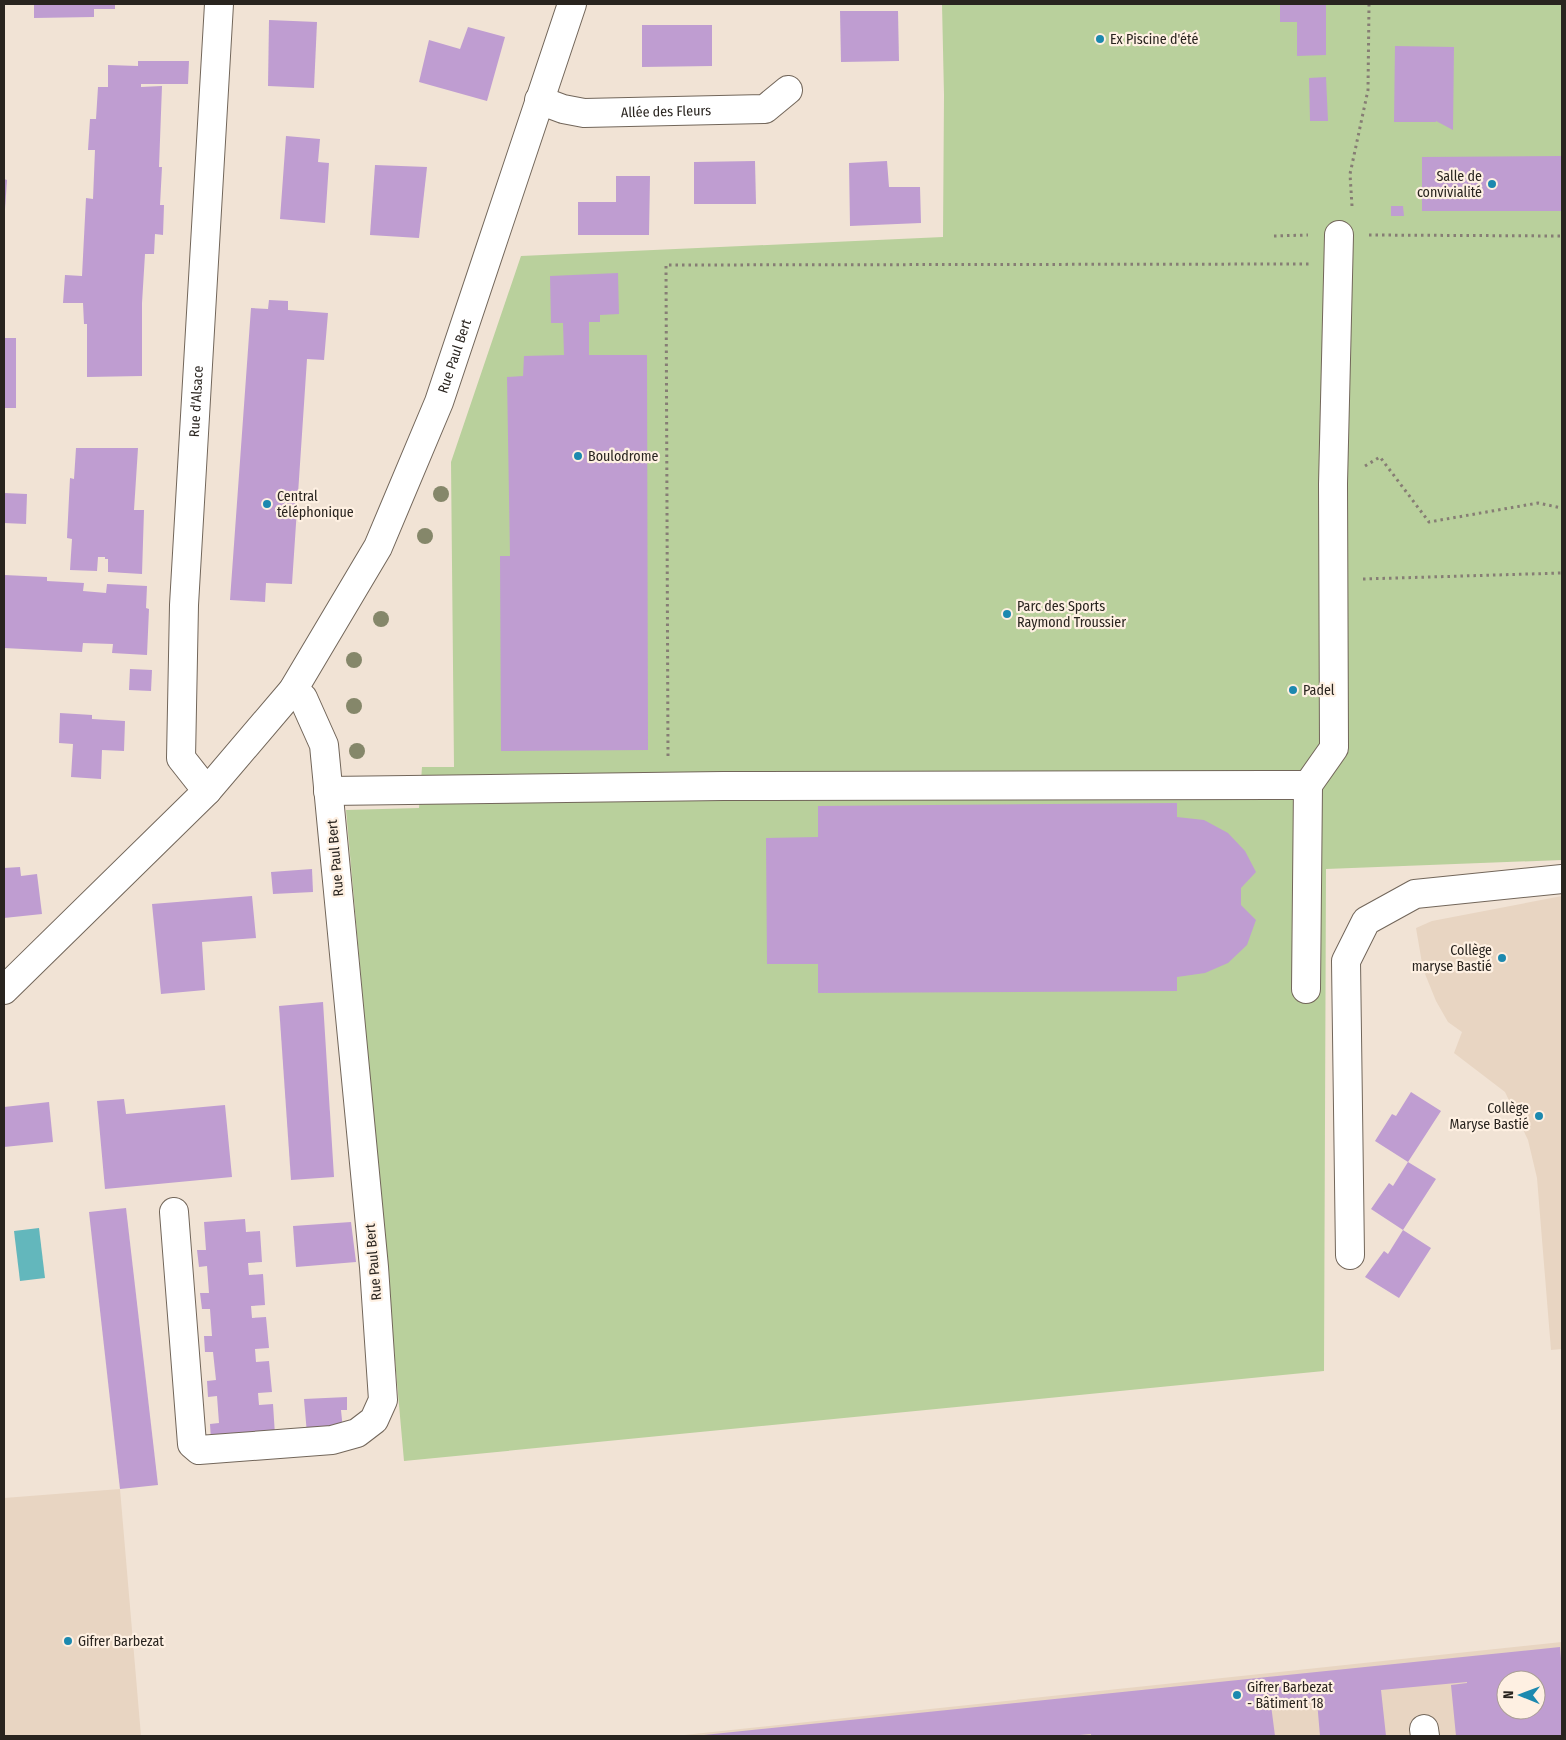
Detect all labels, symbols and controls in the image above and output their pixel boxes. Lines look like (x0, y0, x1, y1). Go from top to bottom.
place label: Ex Piscine d'été (1110, 31, 1198, 48)
marker: Ex Piscine d'été (1094, 33, 1106, 45)
street label: Allée des Fleurs (621, 102, 711, 121)
place label: Salle de convivialité (1417, 168, 1482, 201)
marker: Salle de convivialité (1486, 178, 1498, 190)
street label: Rue Paul Bert (435, 317, 475, 395)
street label: Rue d'Alsace (186, 365, 207, 438)
place label: Boulodrome (588, 448, 658, 465)
marker: Boulodrome (572, 450, 584, 462)
place label: Central téléphonique (277, 488, 354, 521)
marker: Central téléphonique (261, 498, 273, 510)
place label: Parc des Sports Raymond Troussier (1017, 598, 1126, 631)
marker: Parc des Sports Raymond Troussier (1001, 608, 1013, 620)
place label: Padel (1303, 682, 1335, 699)
marker: Padel (1287, 684, 1299, 696)
street label: Rue Paul Bert (324, 818, 347, 897)
place label: Collège maryse Bastié (1412, 942, 1492, 975)
marker: Collège maryse Bastié (1496, 952, 1508, 964)
place label: Collège Maryse Bastié (1450, 1100, 1529, 1133)
marker: Collège Maryse Bastié (1533, 1110, 1545, 1122)
street label: Rue Paul Bert (362, 1222, 385, 1301)
place label: Gifrer Barbezat (78, 1633, 164, 1650)
marker: Gifrer Barbezat (62, 1635, 74, 1647)
north arrow (1496, 1670, 1546, 1720)
place label: Gifrer Barbezat - Bâtiment 18 (1247, 1679, 1333, 1712)
marker: Gifrer Barbezat - Bâtiment 18 (1231, 1689, 1243, 1701)
text: N (1500, 1690, 1517, 1699)

